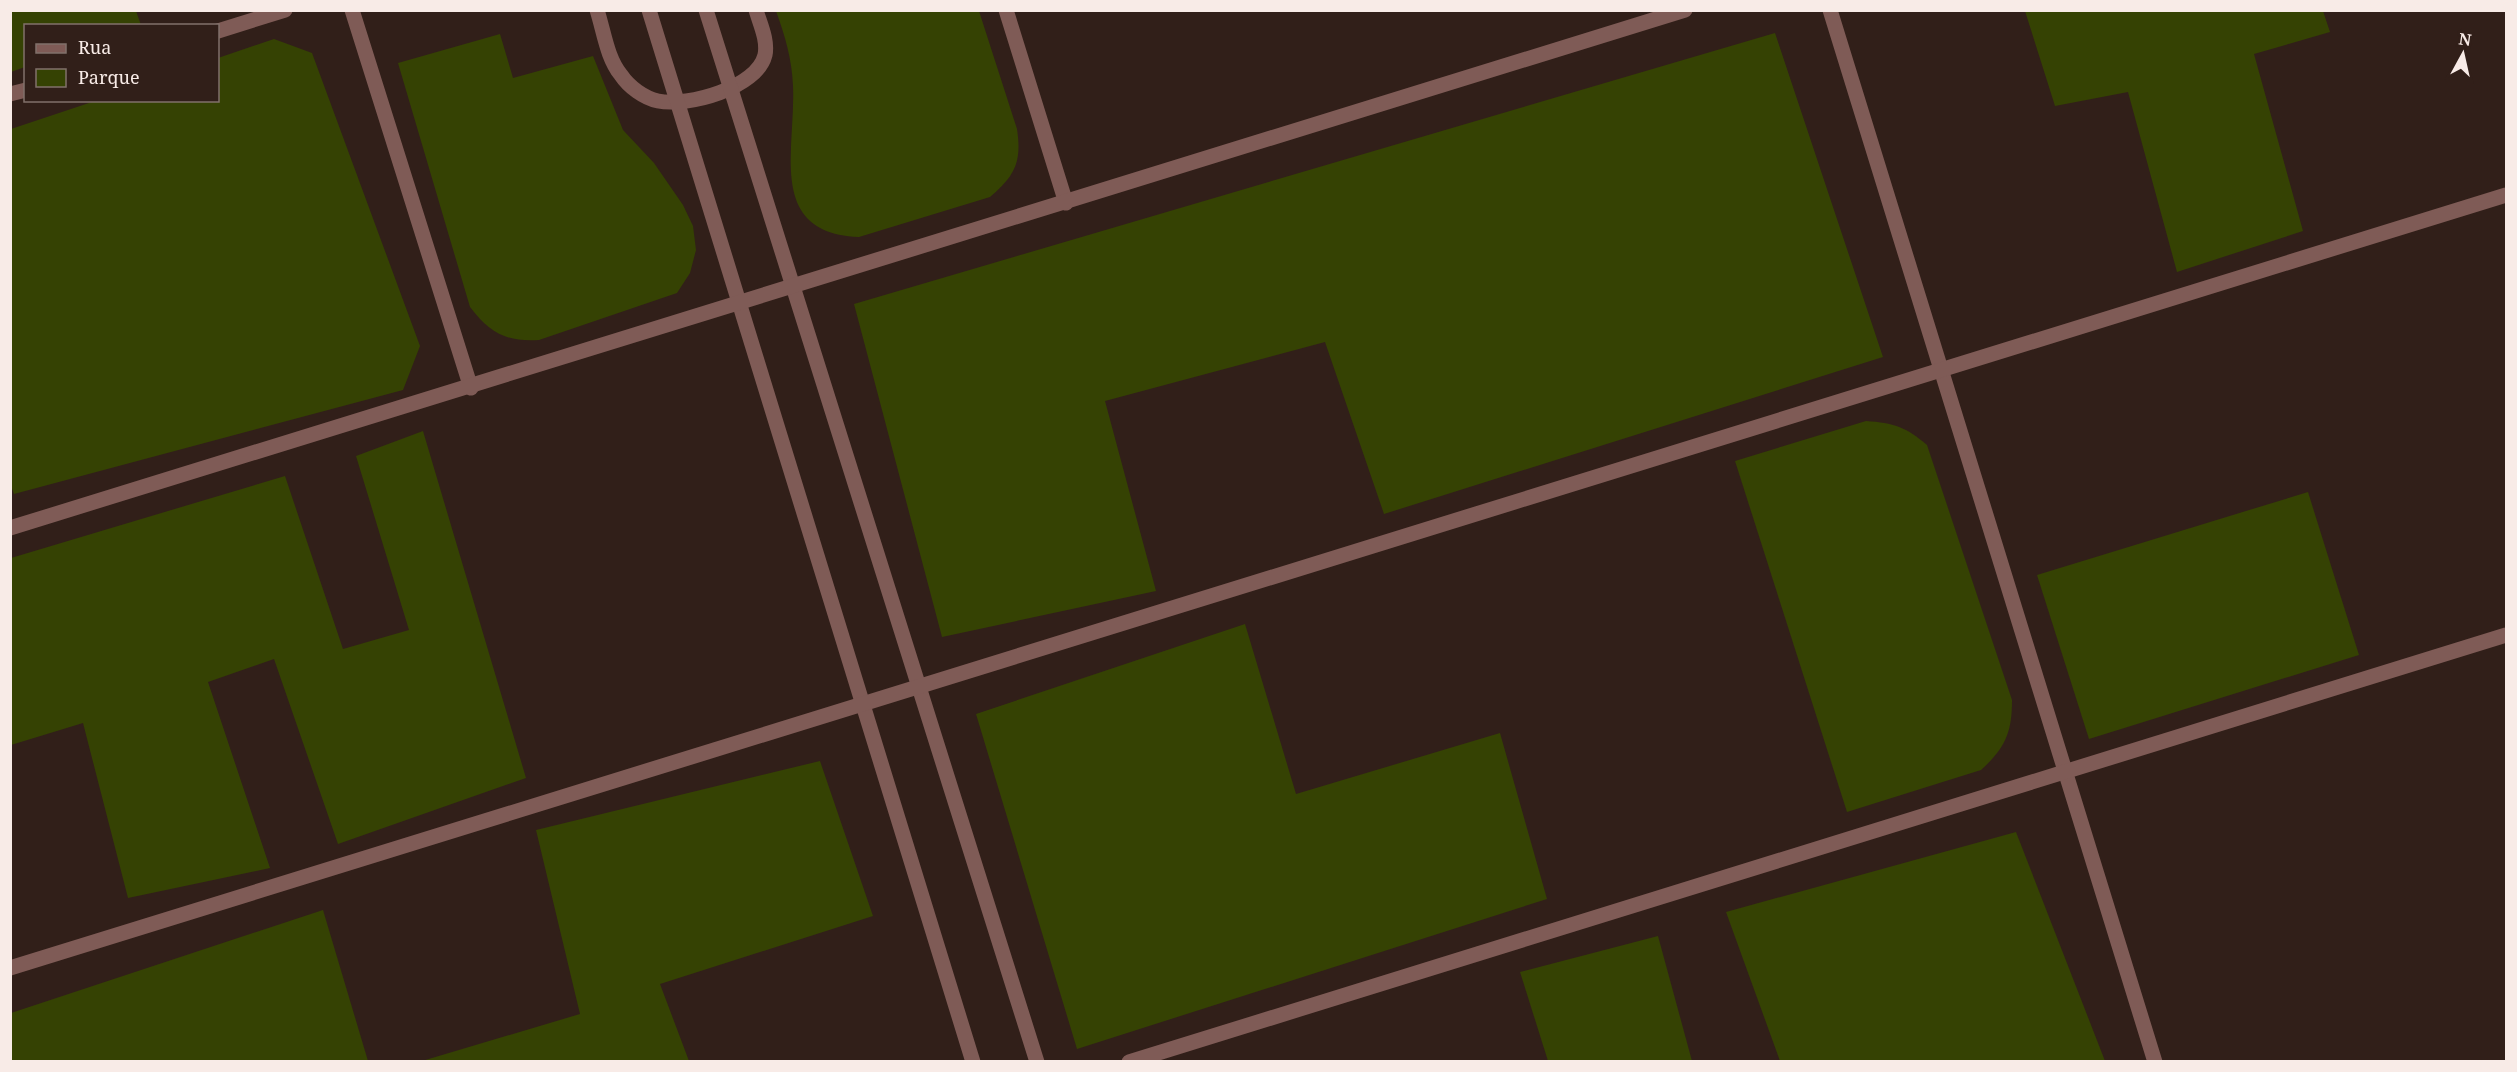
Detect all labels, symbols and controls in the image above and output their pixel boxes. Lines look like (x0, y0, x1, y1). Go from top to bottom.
legend (24, 24, 219, 102)
north arrow (2433, 24, 2493, 84)
text: N (2457, 27, 2473, 51)
text: Rua (78, 35, 111, 59)
text: Parque (78, 65, 140, 89)

